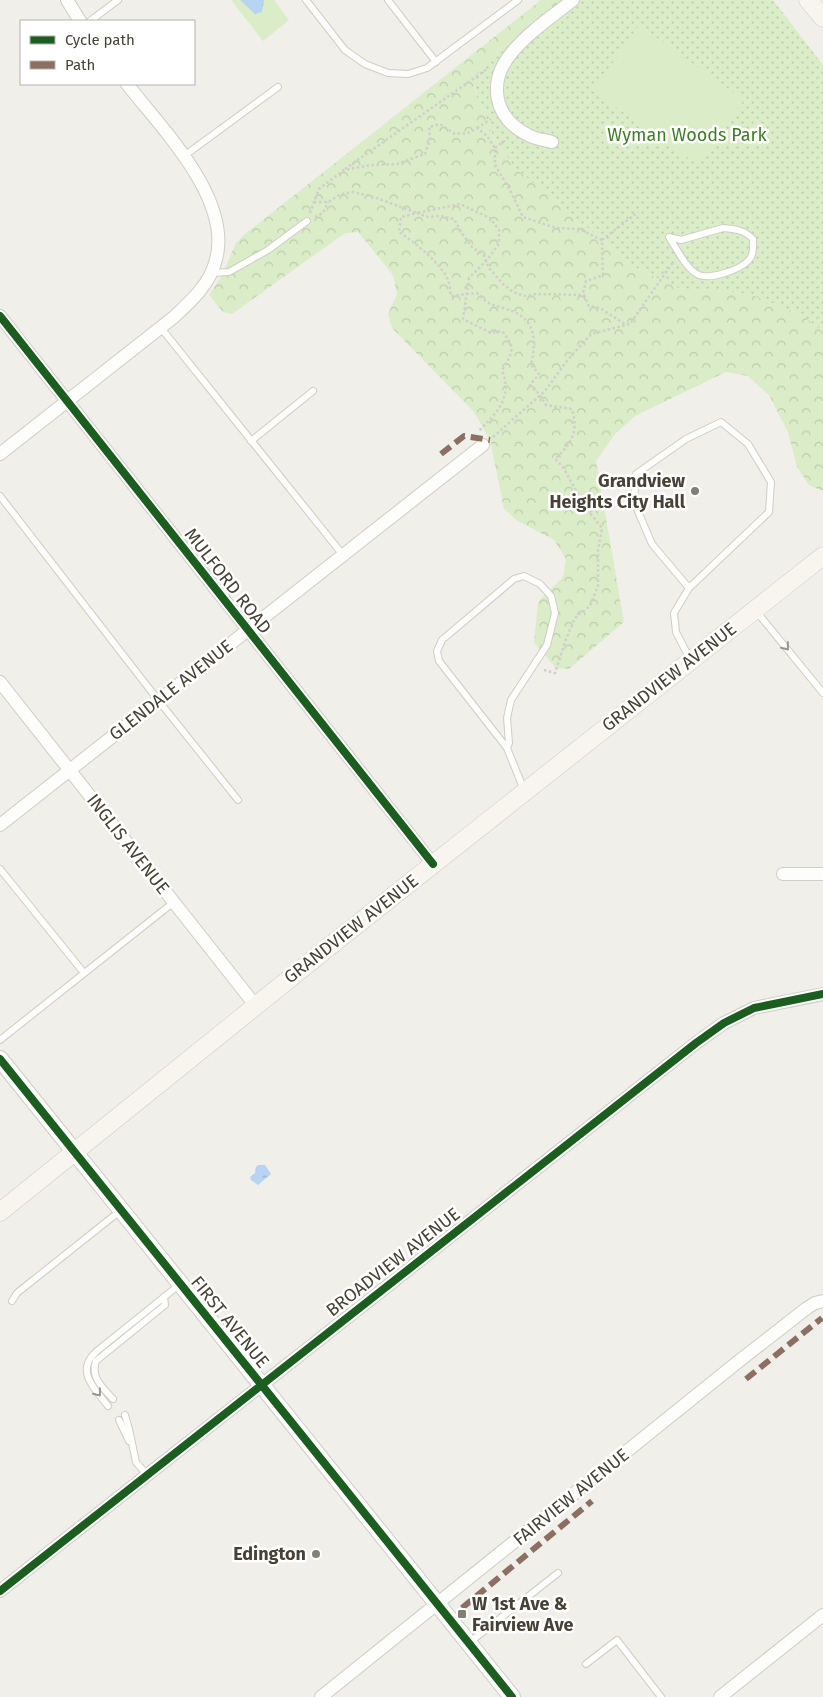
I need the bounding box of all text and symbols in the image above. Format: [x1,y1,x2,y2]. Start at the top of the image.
legend [20,20,195,85]
text: Cycle path [65,31,135,49]
text: Path [65,56,95,74]
park label: Wyman Woods Park [607,124,767,146]
place label: Grandview Heights City Hall [550,470,686,513]
marker: Grandview Heights City Hall [689,485,701,497]
street label: MULFORD ROAD [180,524,276,638]
street label: GRANDVIEW AVENUE [597,618,741,736]
street label: GLENDALE AVENUE [105,635,237,745]
one-way arrow [780,642,789,651]
street label: INGLIS AVENUE [82,789,174,899]
street label: GRANDVIEW AVENUE [279,870,423,988]
street label: BROADVIEW AVENUE [322,1203,464,1321]
street label: FIRST AVENUE [186,1272,274,1372]
one-way arrow [93,1387,101,1396]
street label: FAIRVIEW AVENUE [509,1444,633,1550]
place label: Edington [233,1543,306,1565]
marker: Edington [310,1548,322,1560]
place label: W 1st Ave & Fairview Ave [472,1593,574,1636]
marker: W 1st Ave & Fairview Ave [456,1608,468,1620]

